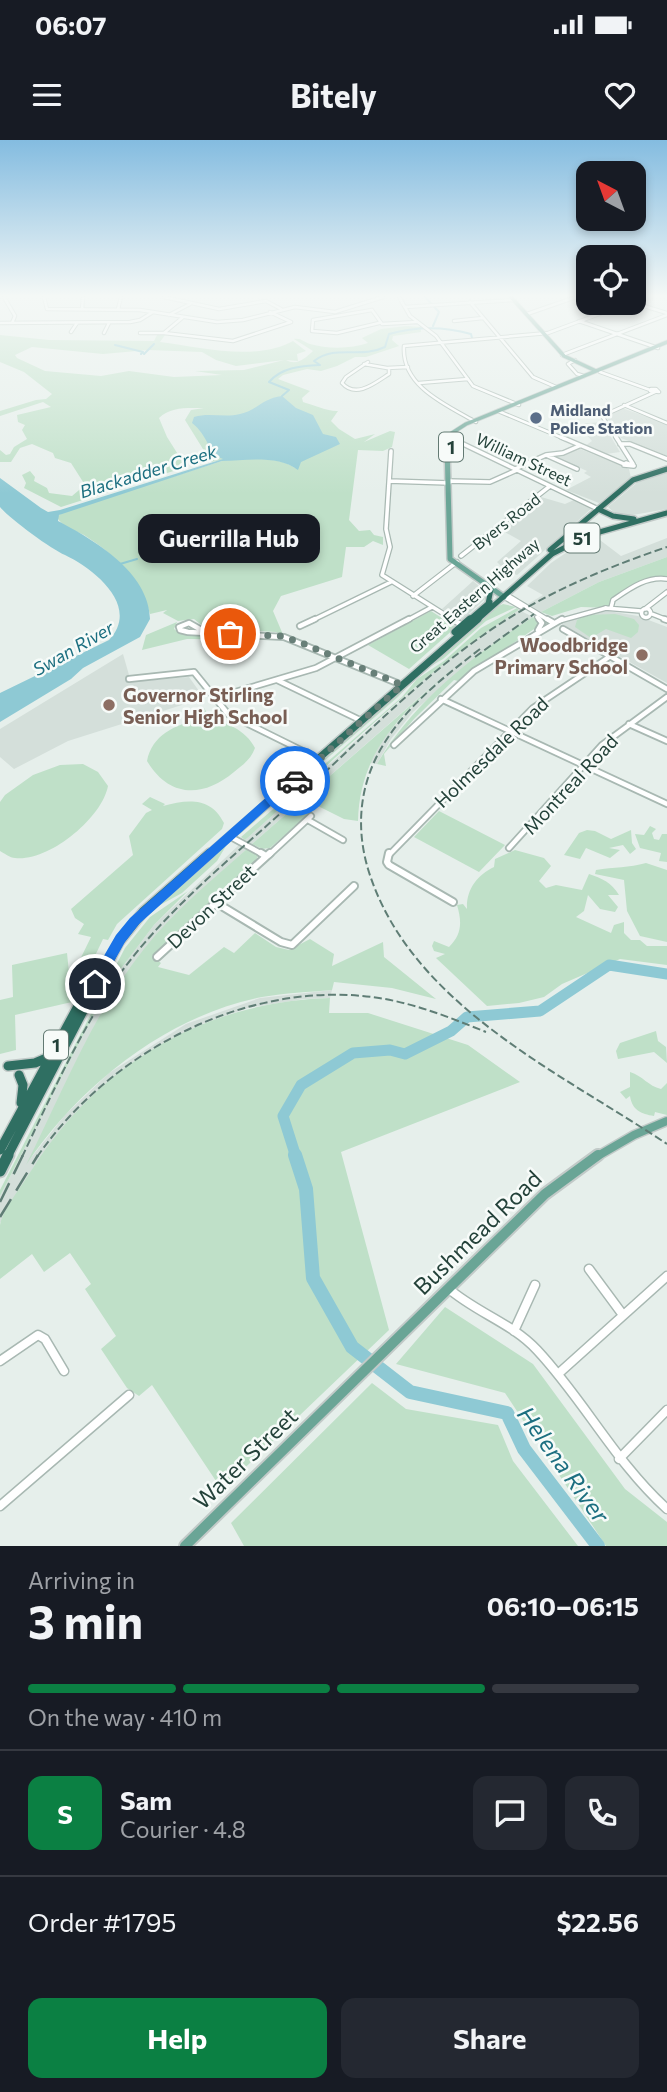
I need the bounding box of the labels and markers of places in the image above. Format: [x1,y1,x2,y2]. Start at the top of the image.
place label: Midland Police Station [550,400,652,437]
marker: Midland Police Station [528,410,544,426]
callout: Guerrilla Hub [139,515,321,564]
pin [200,604,260,664]
place label: Woodbridge Primary School [495,633,628,678]
marker: Woodbridge Primary School [634,647,650,663]
place label: Governor Stirling Senior High School [123,683,288,728]
marker: Governor Stirling Senior High School [101,697,117,713]
pin [65,954,125,1014]

